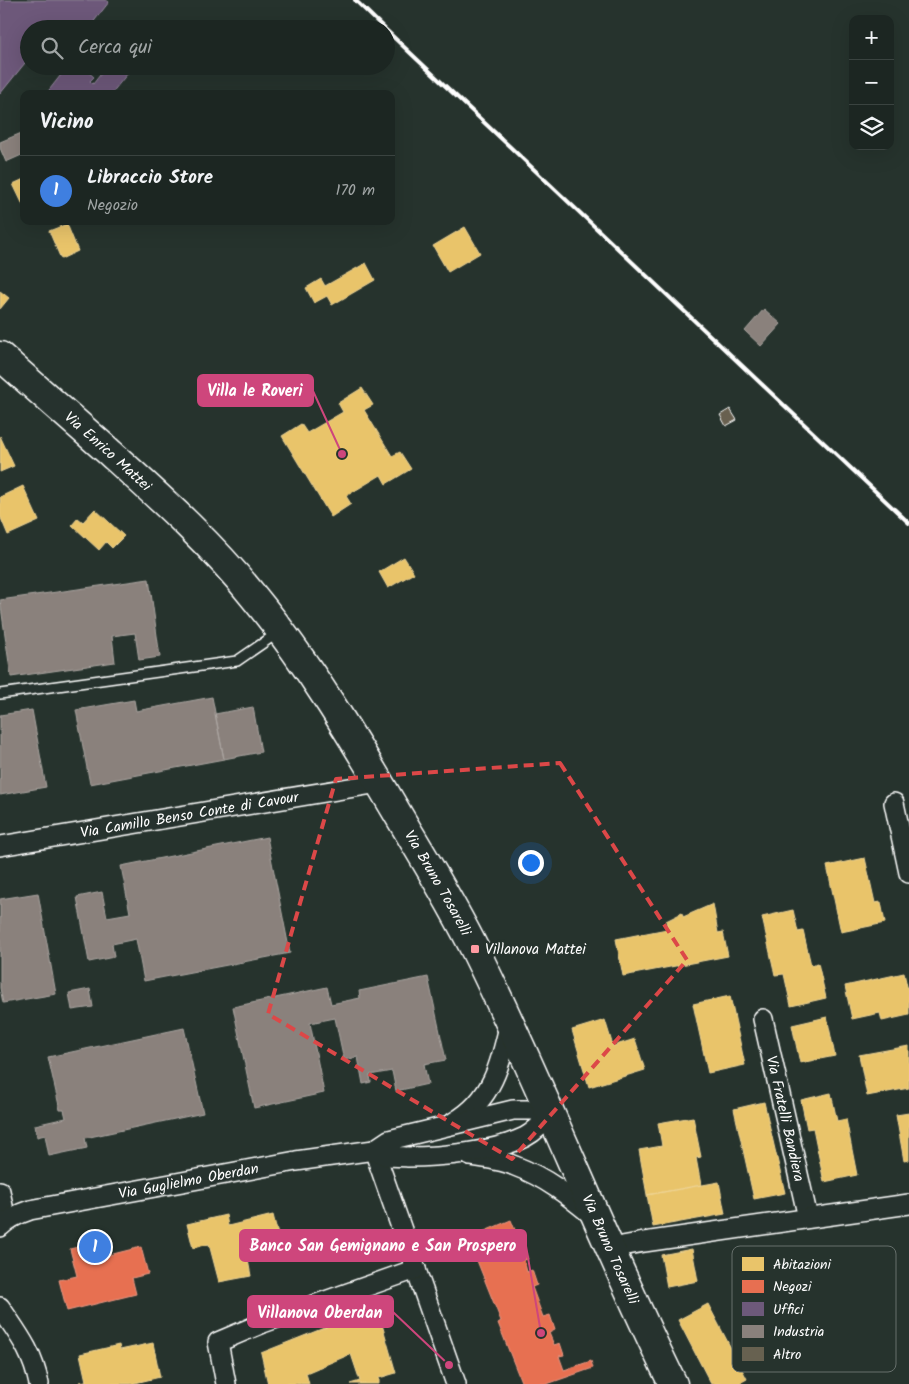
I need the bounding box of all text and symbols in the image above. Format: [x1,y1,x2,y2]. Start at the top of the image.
map controls [849,15,894,150]
button: + [849,15,894,60]
search box [20,20,395,75]
text: Cerca qui [78,33,152,63]
icon: search [38,34,66,62]
button: − [849,60,894,105]
button: layers [849,105,894,150]
text: Vicino [40,106,94,139]
text: Libraccio Store [87,163,213,193]
text: 1 [54,178,58,203]
text: 170 m [335,178,375,203]
text: Negozio [87,193,138,218]
callout: Villa le Roveri [198,375,313,406]
text: Villa le Roveri [207,379,303,404]
street label: Via Enrico Mattei [58,406,157,499]
street label: Via Camillo Benso Conte di Cavour [79,785,301,845]
street label: Via Bruno Tosarelli [397,826,478,942]
your location [518,850,544,876]
place label: Villanova Mattei [485,938,587,962]
marker: Villanova Mattei [469,943,481,955]
street label: Via Fratelli Bandiera [759,1053,810,1184]
street label: Via Guglielmo Oberdan [117,1157,261,1206]
street label: Via Bruno Tosarelli [575,1191,645,1310]
pin: 1 [79,1228,111,1266]
callout: Banco San Gemignano e San Prospero [240,1230,526,1261]
text: Banco San Gemignano e San Prospero [250,1234,516,1259]
legend [732,1246,896,1372]
text: Abitazioni [773,1254,831,1276]
text: Negozi [773,1276,812,1298]
callout: Villanova Oberdan [248,1296,393,1327]
text: Uffici [773,1299,804,1321]
text: Villanova Oberdan [258,1301,383,1326]
text: Industria [773,1321,824,1343]
text: Altro [773,1344,801,1366]

